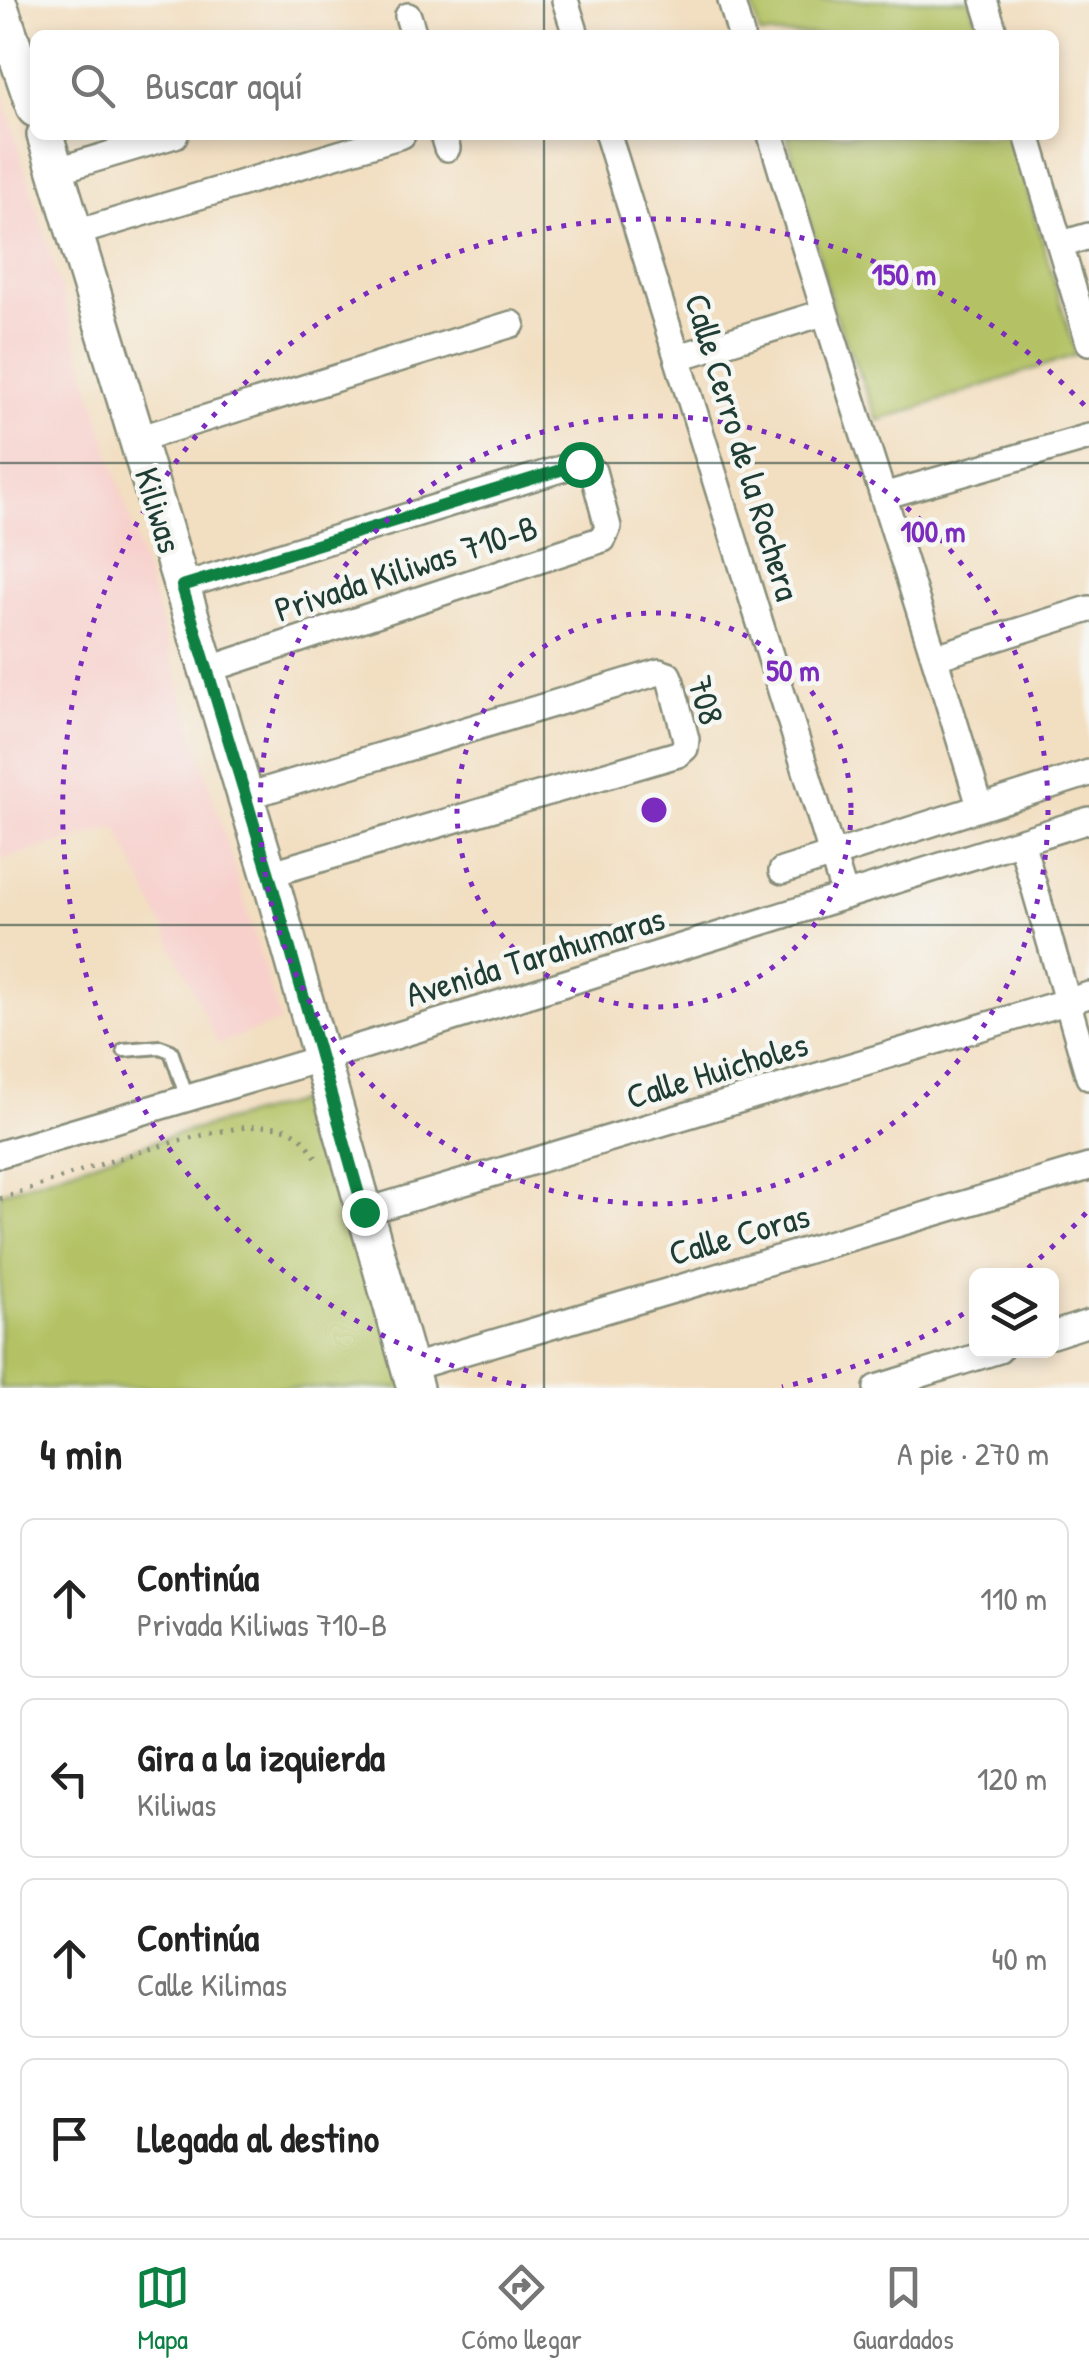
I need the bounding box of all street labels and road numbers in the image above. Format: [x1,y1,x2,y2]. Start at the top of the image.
street label: Calle Cerro de la Rochera [674,288,812,606]
street label: Kiliwas [124,462,194,558]
street label: Privada Kiliwas 710-B [269,503,543,633]
street label: 708 [676,670,736,730]
street label: Avenida Tarahumaras [400,894,670,1018]
street label: Calle Huicholes [621,1020,813,1120]
street label: Calle Coras [663,1192,815,1276]

